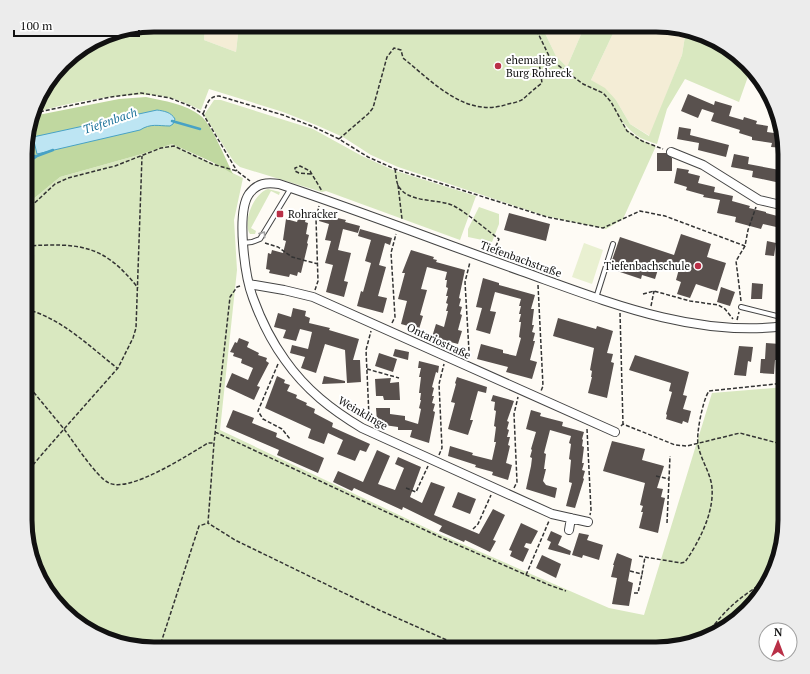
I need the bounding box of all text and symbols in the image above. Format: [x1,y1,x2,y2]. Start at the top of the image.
scale bar [14,12,139,38]
text: 100 m [20,18,53,33]
place label: ehemalige Burg Rohreck [506,53,572,80]
marker: ehemalige Burg Rohreck [493,61,503,71]
water label: Tiefenbach [81,104,139,137]
place label: Rohracker [288,207,338,221]
marker: Rohracker [275,209,285,219]
one-way arrow [258,232,265,239]
street label: Tiefenbachstraße [478,238,564,280]
place label: Tiefenbachschule [604,259,690,273]
marker: Tiefenbachschule [693,261,703,271]
street label: Ontariostraße [405,320,474,362]
street label: Weinklinge [336,393,391,433]
north arrow [758,622,798,662]
text: N [774,625,783,639]

